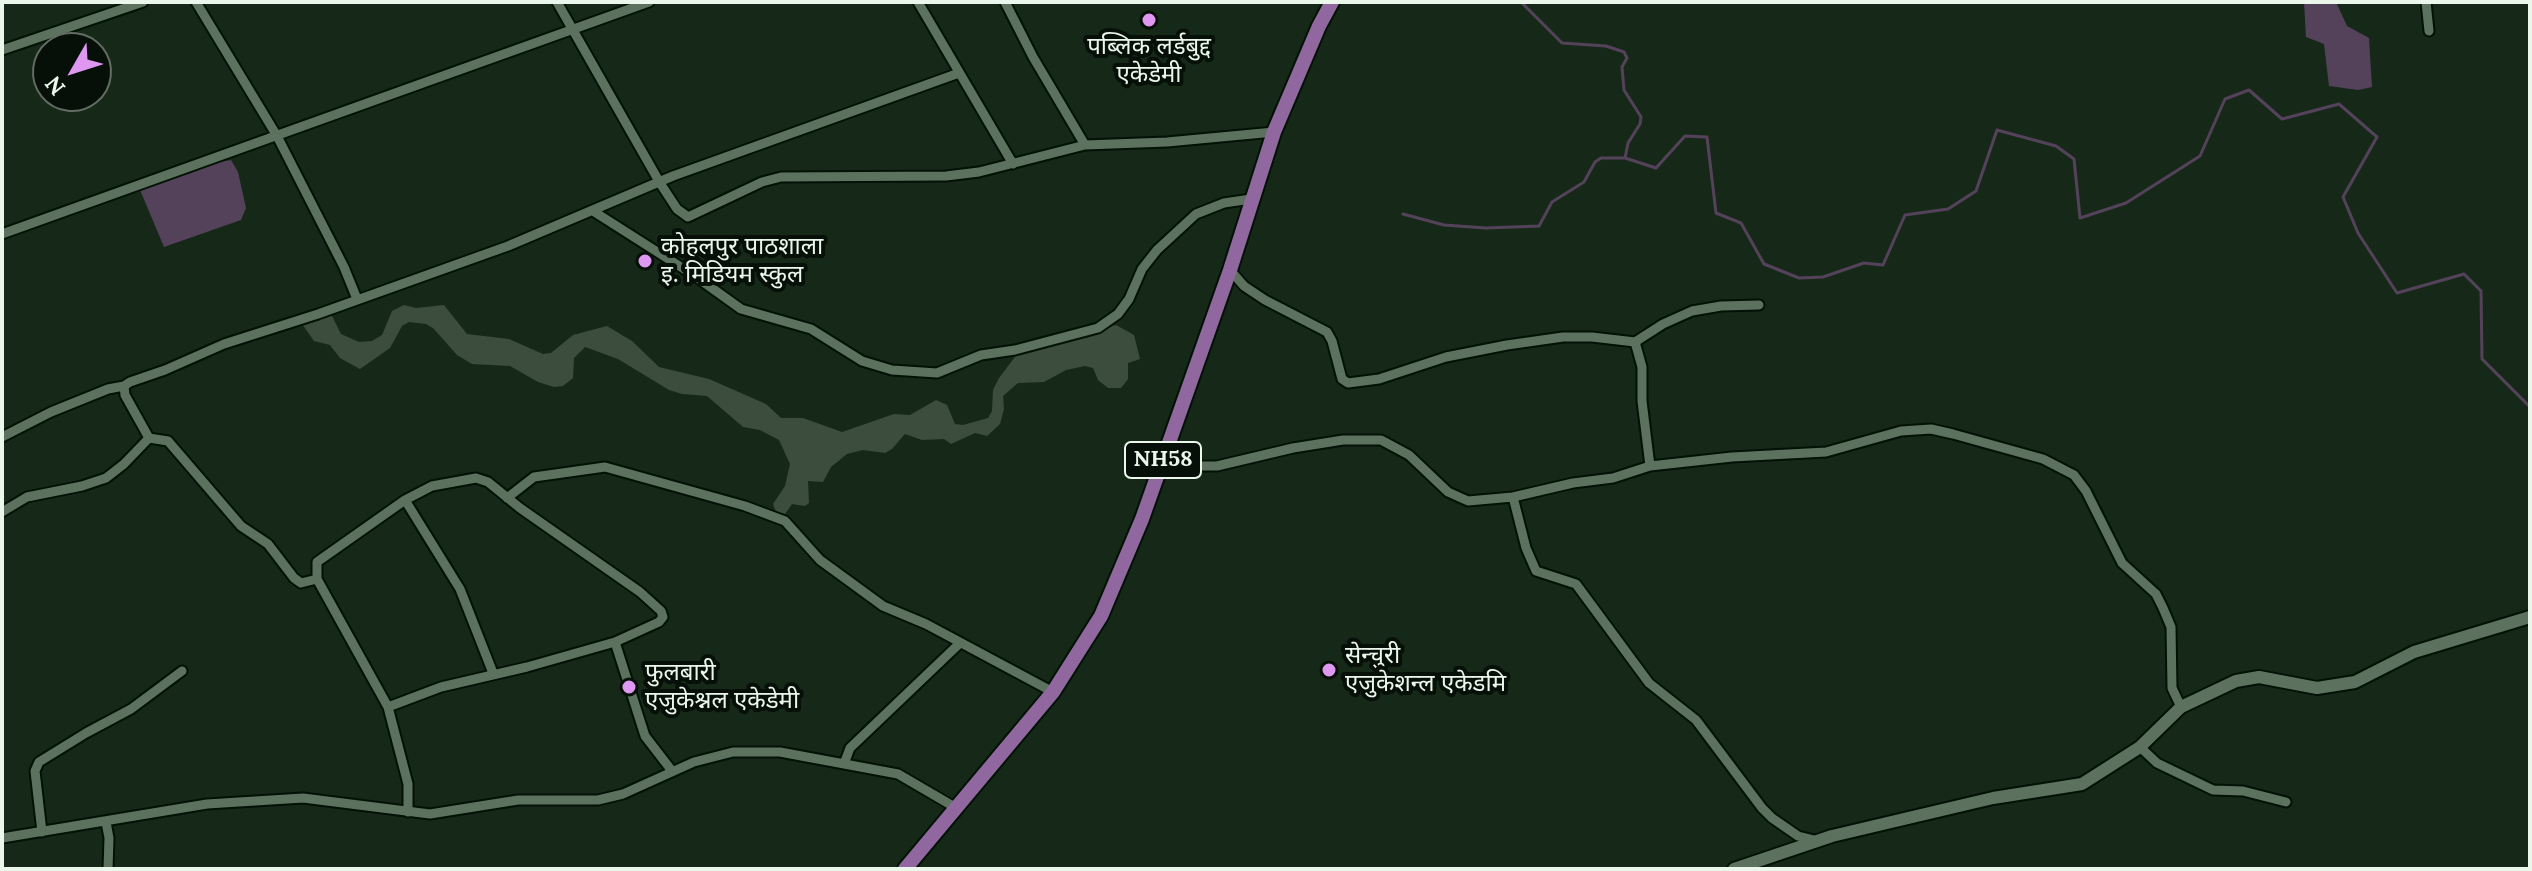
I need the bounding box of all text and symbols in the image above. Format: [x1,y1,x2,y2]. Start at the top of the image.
marker: पब्लिक लर्डबुद्द एकेडेमी [1140,11,1158,29]
north arrow [32,32,112,112]
place label: पब्लिक लर्डबुद्द एकेडेमी [1087,33,1211,89]
text: N [39,70,71,101]
place label: कोहलपुर पाठशाला इ. मिडियम स्कुल [661,233,823,289]
marker: कोहलपुर पाठशाला इ. मिडियम स्कुल [636,252,654,270]
road number: NH58 [1125,442,1201,478]
place label: सेन्चुरी एजुकेशन्ल एकेडमि [1345,642,1506,698]
place label: फुलबारी एजुकेश्नल एकेडेमी [645,659,799,715]
marker: सेन्चुरी एजुकेशन्ल एकेडमि [1320,661,1338,679]
marker: फुलबारी एजुकेश्नल एकेडेमी [620,678,638,696]

